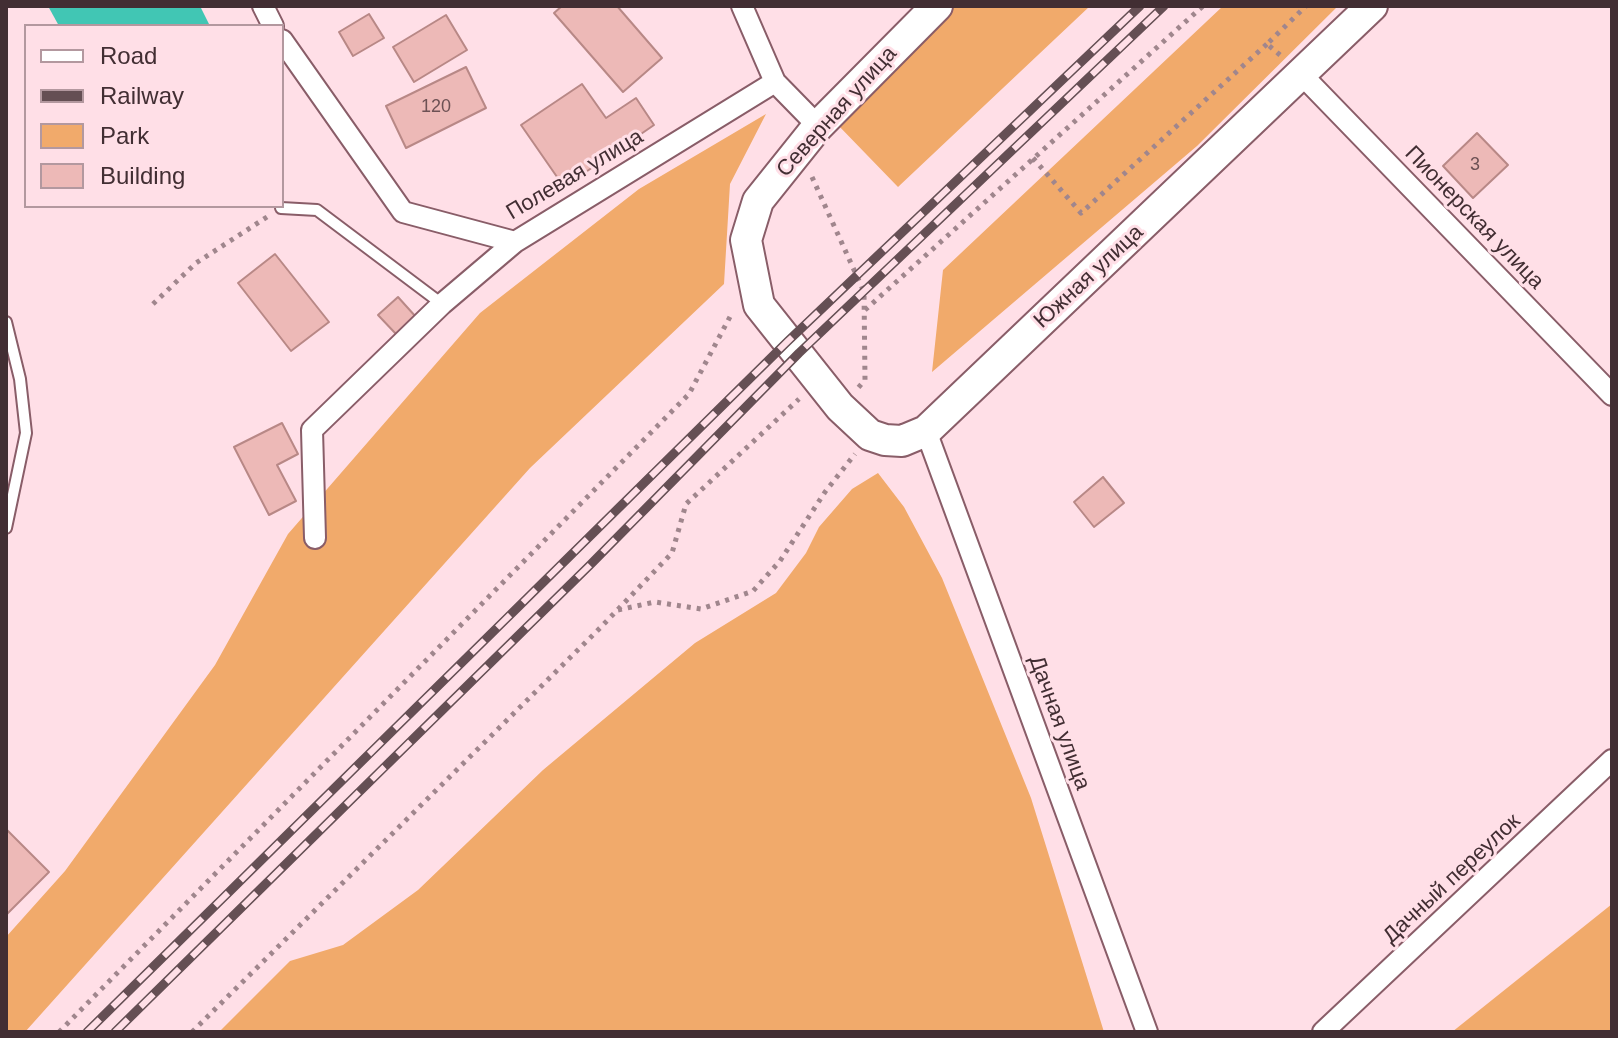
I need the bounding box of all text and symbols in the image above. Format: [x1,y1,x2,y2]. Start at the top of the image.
legend [24,24,284,208]
street label: Северная улица [771,41,903,183]
text: Road [100,42,157,69]
text: Railway [100,82,184,109]
house number: 120 [421,96,451,118]
text: Park [100,122,149,149]
street label: Полевая улица [502,124,648,226]
street label: Пионерская улица [1399,141,1549,295]
house number: 3 [1470,154,1480,176]
text: Building [100,162,185,189]
street label: Южная улица [1029,220,1149,334]
street label: Дачная улица [1022,652,1096,794]
street label: Дачный переулок [1378,809,1526,949]

